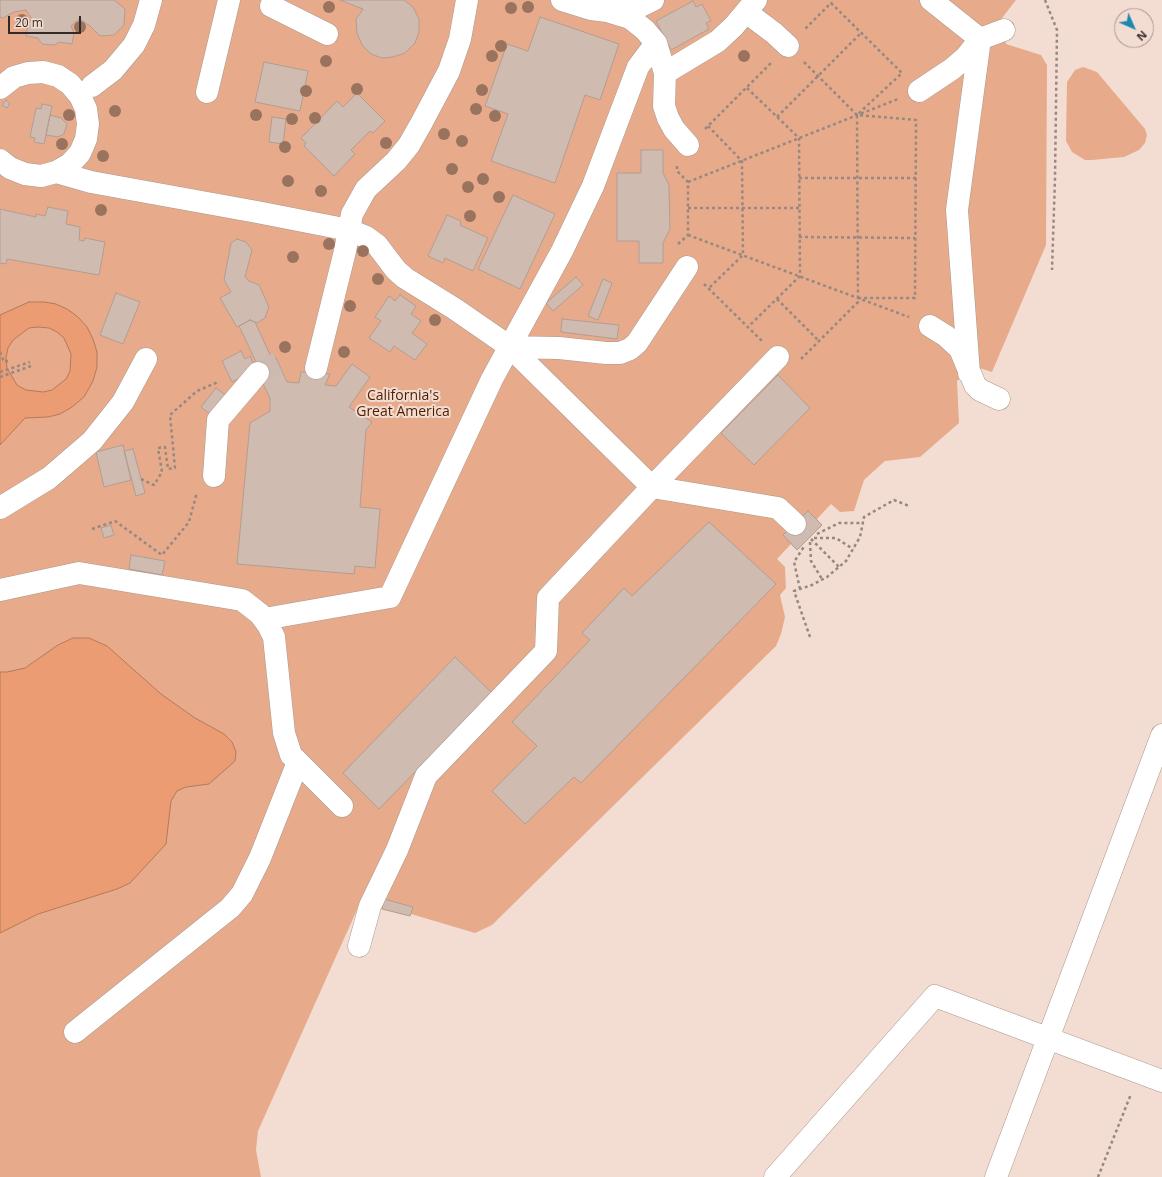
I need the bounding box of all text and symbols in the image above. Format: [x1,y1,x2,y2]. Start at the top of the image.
scale bar [10,8,83,34]
north arrow [1114,8,1154,48]
text: 20 m [15,14,43,31]
text: N [1134,28,1151,45]
park label: California's Great America [356,388,450,420]

